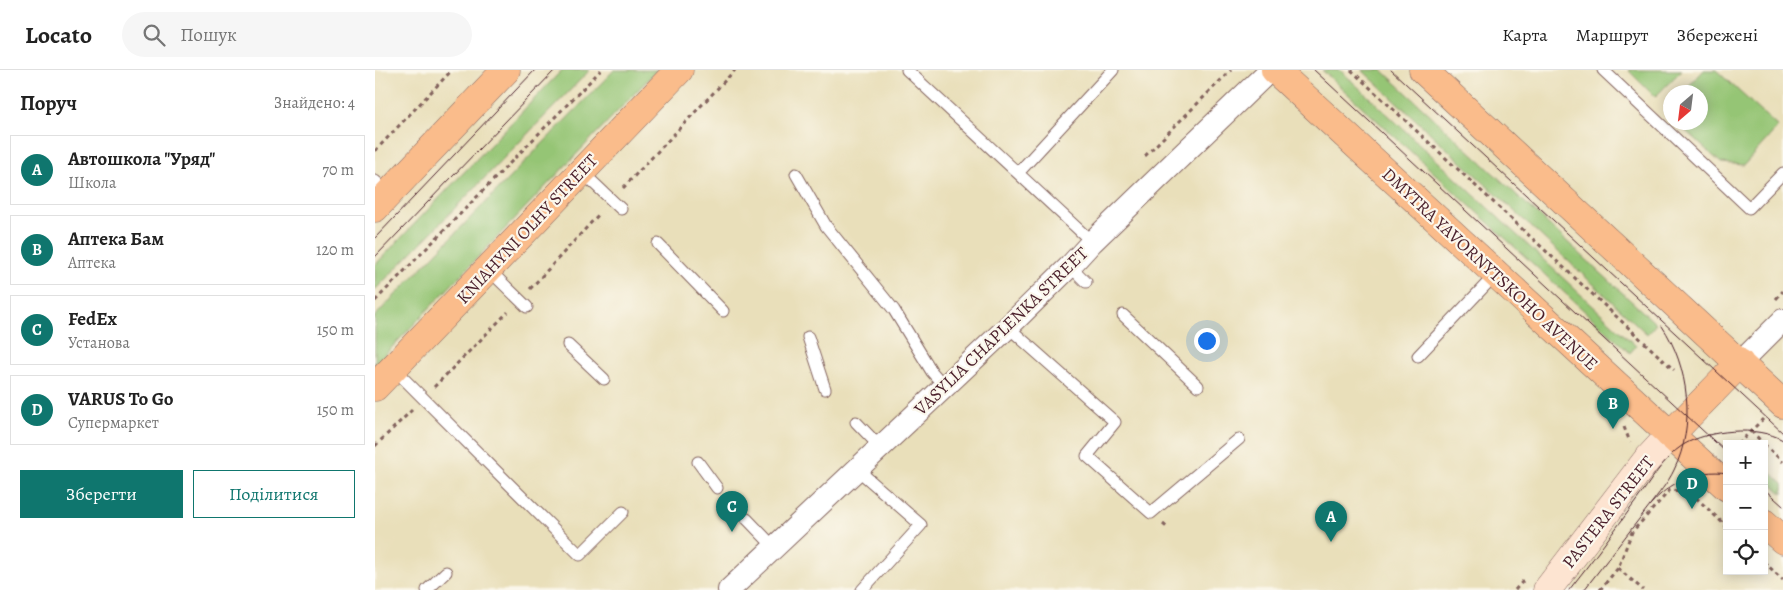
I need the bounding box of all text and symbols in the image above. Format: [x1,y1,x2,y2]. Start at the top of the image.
search box [122,12,472,57]
text: Locato [25,19,92,51]
icon: search [140,21,168,49]
text: Пошук [180,22,237,48]
text: Карта [1502,23,1548,47]
text: Маршрут [1576,23,1649,47]
text: Збережені [1677,23,1758,47]
north arrow [1663,85,1708,130]
text: Поруч [20,89,77,117]
text: Знайдено: 4 [274,92,355,114]
text: Автошкола "Уряд" [68,146,215,172]
street label: KNIAHYNI OLHY STREET [451,149,603,309]
text: A [32,159,42,181]
text: 70 m [322,159,354,181]
street label: DMYTRA YAVORNYTSKOHO AVENUE [1377,162,1603,376]
text: Школа [68,172,116,194]
text: Аптека Бам [68,226,164,252]
text: B [32,239,42,261]
text: 120 m [316,239,354,261]
street label: VASYLIA CHAPLENKA STREET [908,241,1093,421]
text: Аптека [68,252,116,274]
text: FedEx [68,306,117,332]
text: C [32,319,42,341]
text: 150 m [317,319,354,341]
your location [1194,328,1220,354]
text: Установа [68,332,130,354]
text: VARUS To Go [68,386,174,412]
pin: B [1597,388,1629,429]
text: D [31,399,43,421]
text: 150 m [317,399,354,421]
text: Супермаркет [68,412,159,434]
map controls [1723,440,1768,575]
button: + [1723,440,1768,485]
street label: PASTERA STREET [1557,451,1660,573]
pin: D [1676,468,1708,509]
button: Зберегти [20,470,183,518]
button: Поділитися [193,470,355,518]
button: − [1723,485,1768,530]
pin: C [716,491,748,532]
pin: A [1315,501,1347,542]
button: locate [1723,530,1768,575]

